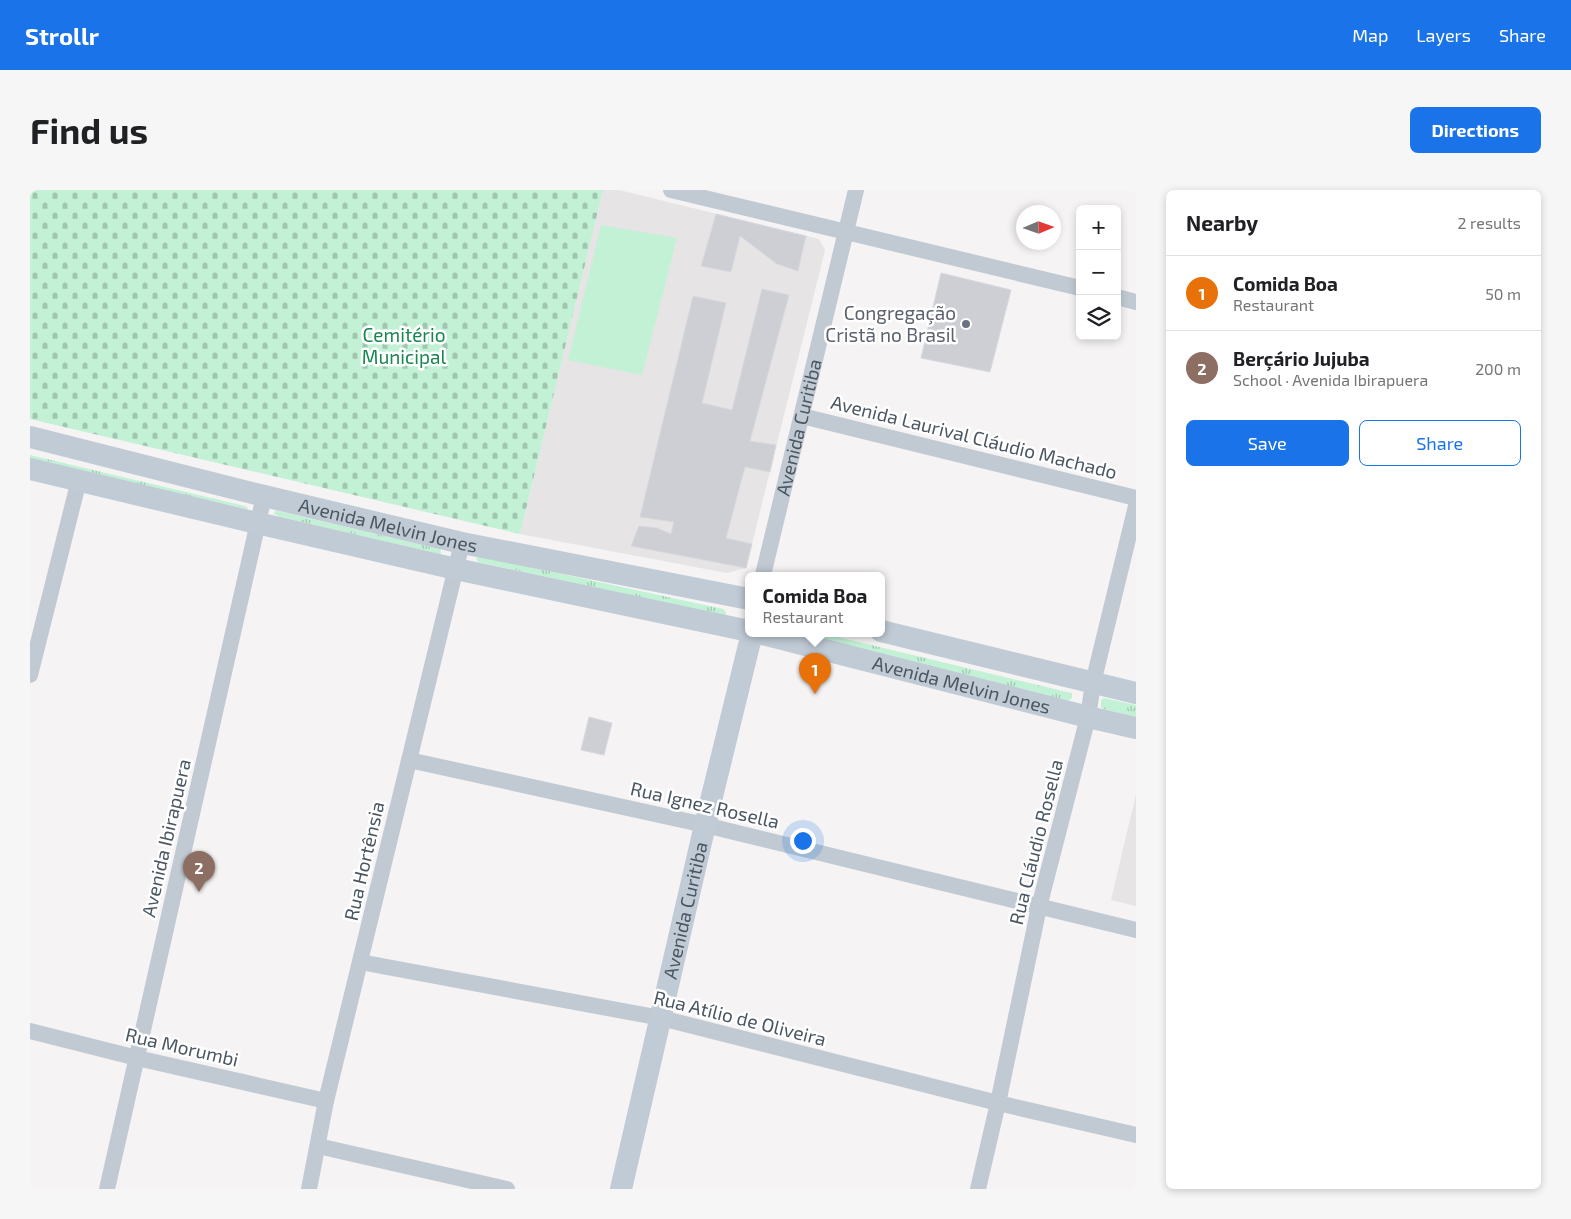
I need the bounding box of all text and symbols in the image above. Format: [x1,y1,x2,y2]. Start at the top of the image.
text: Strollr [25,21,99,50]
text: Map [1352,24,1388,46]
text: Layers [1416,24,1471,46]
text: Share [1499,24,1546,46]
button: Directions [1410,107,1541,153]
text: Find us [30,109,148,151]
north arrow [1016,205,1061,250]
map controls [1076,205,1121,340]
button: + [1076,205,1121,250]
text: Nearby [1186,210,1258,235]
text: 2 results [1458,213,1521,232]
button: − [1076,250,1121,295]
text: Comida Boa [1233,272,1338,295]
text: 1 [1199,284,1205,303]
text: 50 m [1485,284,1521,303]
button: layers [1076,295,1121,340]
text: Restaurant [1233,295,1314,314]
place label: Congregação Cristã no Brasil [825,301,956,346]
marker: Congregação Cristã no Brasil [960,318,972,330]
park label: Cemitério Municipal [362,323,447,368]
text: Berçário Jujuba [1233,347,1370,370]
street label: Avenida Curitiba [771,356,826,498]
text: 2 [1197,359,1207,378]
text: 200 m [1475,359,1521,378]
text: School · Avenida Ibirapuera [1233,370,1428,389]
street label: Avenida Laurival Cláudio Machado [829,390,1120,483]
button: Save [1186,420,1349,466]
button: Share [1359,420,1521,466]
street label: Avenida Melvin Jones [297,493,480,557]
popup [745,572,885,637]
text: Comida Boa [763,584,867,607]
text: Restaurant [763,607,844,626]
street label: Avenida Melvin Jones [870,651,1053,718]
pin: 1 [799,653,831,694]
street label: Avenida Ibirapuera [136,757,195,919]
street label: Rua Cláudio Rosella [1004,757,1067,927]
street label: Rua Ignez Rosella [628,776,782,833]
street label: Rua Hortênsia [339,799,388,923]
your location [790,828,816,854]
street label: Avenida Curitiba [658,839,712,981]
pin: 2 [183,851,215,892]
street label: Rua Atílio de Oliveira [651,985,829,1050]
street label: Rua Morumbi [123,1022,241,1071]

